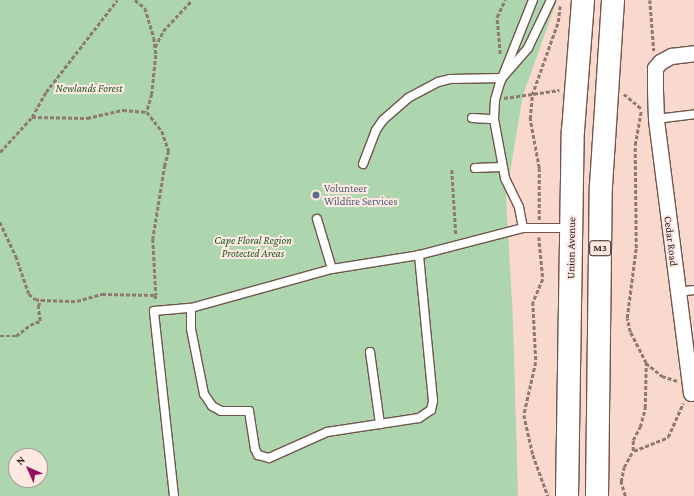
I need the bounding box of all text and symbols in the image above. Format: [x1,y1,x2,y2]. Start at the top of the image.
park label: Newlands Forest [56,81,122,95]
place label: Volunteer Wildfire Services [324,182,397,208]
marker: Volunteer Wildfire Services [311,190,321,200]
street label: Cedar Road [661,215,681,267]
street label: Union Avenue [564,217,578,279]
park label: Cape Floral Region Protected Areas [214,234,292,260]
road number: M3 [589,240,611,256]
north arrow [8,448,48,488]
text: N [13,453,27,467]

